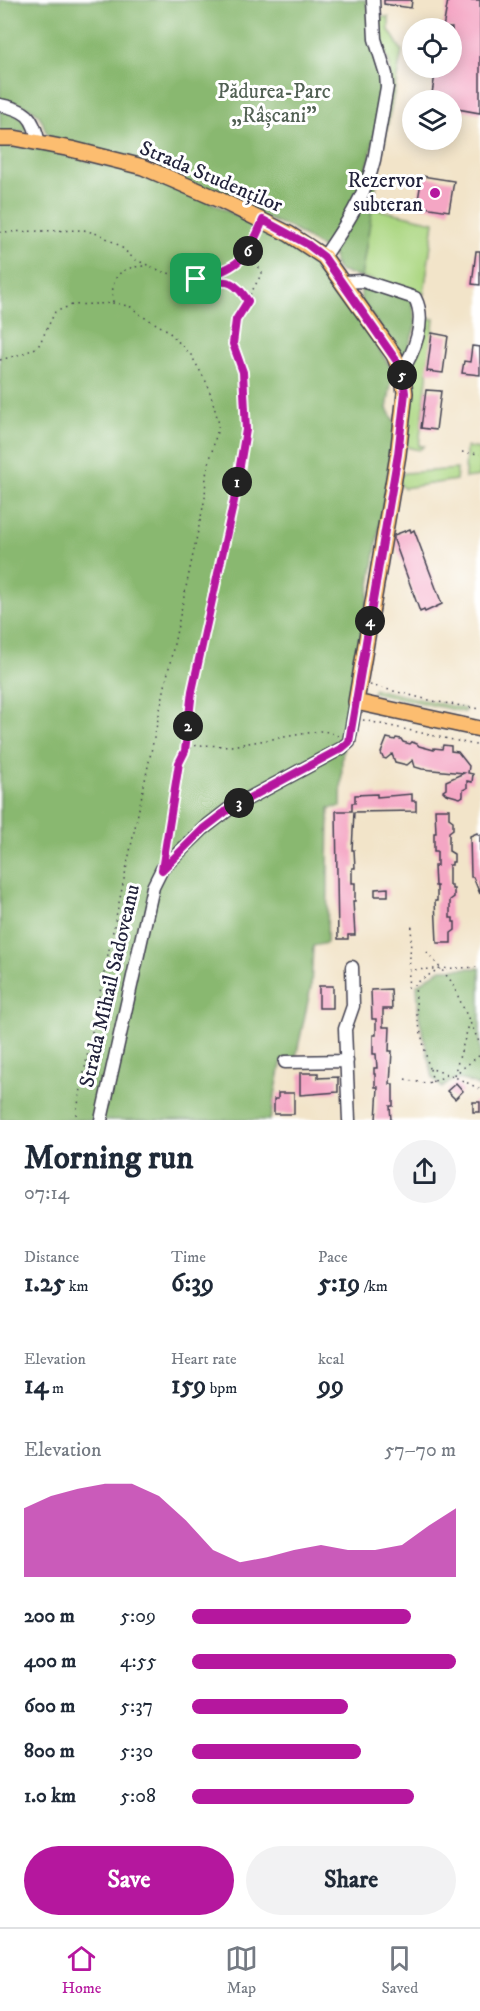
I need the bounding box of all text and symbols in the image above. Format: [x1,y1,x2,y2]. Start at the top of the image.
map controls [402,18,462,150]
button: locate [402,18,462,78]
park label: Pădurea-Parc „Râșcani” [217,79,331,129]
button: layers [402,90,462,150]
street label: Strada Studenților [136,135,287,219]
place label: Rezervor subteran [347,168,423,218]
marker: Rezervor subteran [428,186,442,200]
pin: 6 [233,236,263,266]
text: 6 [244,241,252,261]
pin [170,253,221,304]
icon: arrive [179,262,212,295]
pin: 5 [387,360,417,390]
text: 5 [398,365,406,385]
pin: 1 [222,467,252,497]
text: 1 [234,472,240,492]
pin: 4 [355,606,385,636]
text: 4 [365,611,375,631]
pin: 2 [173,711,203,741]
text: 2 [184,716,192,736]
pin: 3 [224,788,254,818]
text: 3 [236,793,242,813]
street label: Strada Mihail Sadoveanu [74,882,146,1090]
text: Morning run [24,1138,193,1179]
button: share [393,1140,456,1203]
text: 07:14 [24,1181,69,1206]
text: Distance [24,1247,79,1267]
text: Time [171,1247,206,1267]
text: Pace [318,1247,348,1267]
text: 1.25 [24,1267,65,1300]
text: 6:39 [171,1267,214,1300]
text: 5:19 [318,1267,360,1300]
text: km [65,1276,89,1296]
text: /km [360,1276,388,1296]
text: Elevation [24,1349,86,1369]
text: Heart rate [171,1349,237,1369]
text: kcal [318,1349,344,1369]
text: 14 [24,1369,49,1402]
text: 159 [171,1369,206,1402]
text: 99 [318,1369,344,1402]
text: m [49,1378,64,1398]
text: bpm [206,1378,237,1398]
text: Elevation [24,1438,101,1463]
text: 57–70 m [384,1438,456,1463]
text: 200 m [24,1604,75,1629]
text: 5:09 [120,1604,156,1629]
text: 400 m [24,1649,76,1674]
text: 4:55 [120,1649,157,1674]
text: 600 m [24,1694,75,1719]
text: 5:37 [120,1694,153,1719]
text: 800 m [24,1739,75,1764]
text: 5:30 [120,1739,153,1764]
text: 1.0 km [24,1784,76,1809]
text: 5:08 [120,1784,156,1809]
button: Save [24,1846,234,1915]
button: Share [246,1846,456,1915]
tab: Home [62,1942,101,1998]
tab: Map [225,1942,258,1998]
tab: Saved [381,1942,418,1998]

